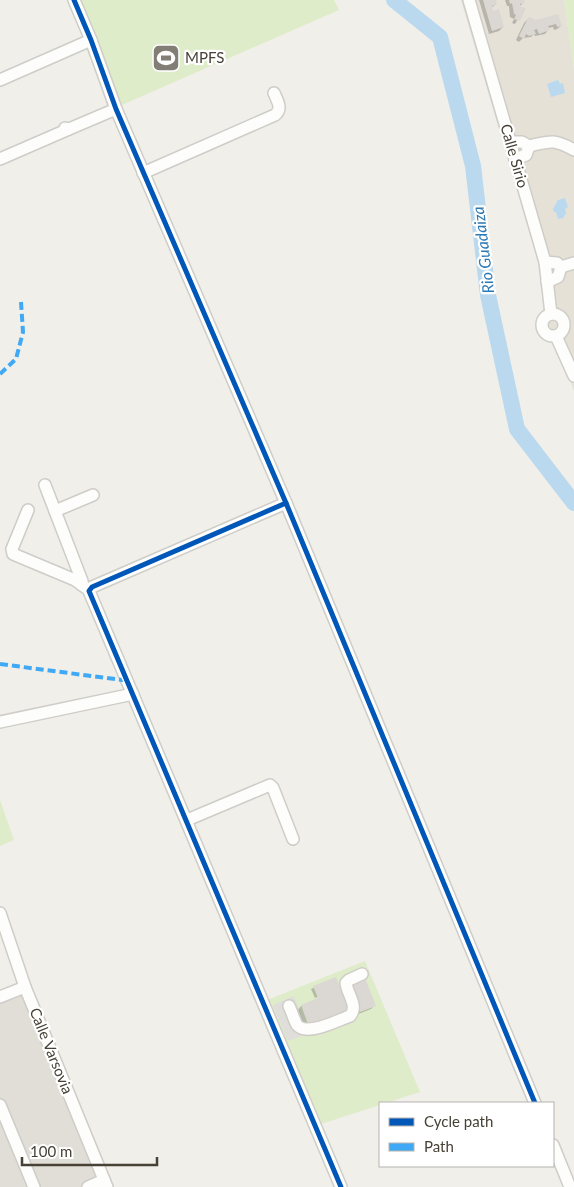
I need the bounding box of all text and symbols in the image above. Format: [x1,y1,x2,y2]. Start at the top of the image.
sports icon: MPFS [151,43,181,73]
place label: MPFS [185,48,224,66]
street label: Calle Sirio [497,122,533,190]
water label: Rio Guadaiza [468,206,497,295]
street label: Calle Varsovia [26,1005,77,1096]
legend [379,1102,554,1167]
text: Cycle path [424,1112,493,1130]
scale bar [22,1134,158,1166]
text: Path [424,1137,454,1155]
text: 100 m [30,1142,72,1160]

